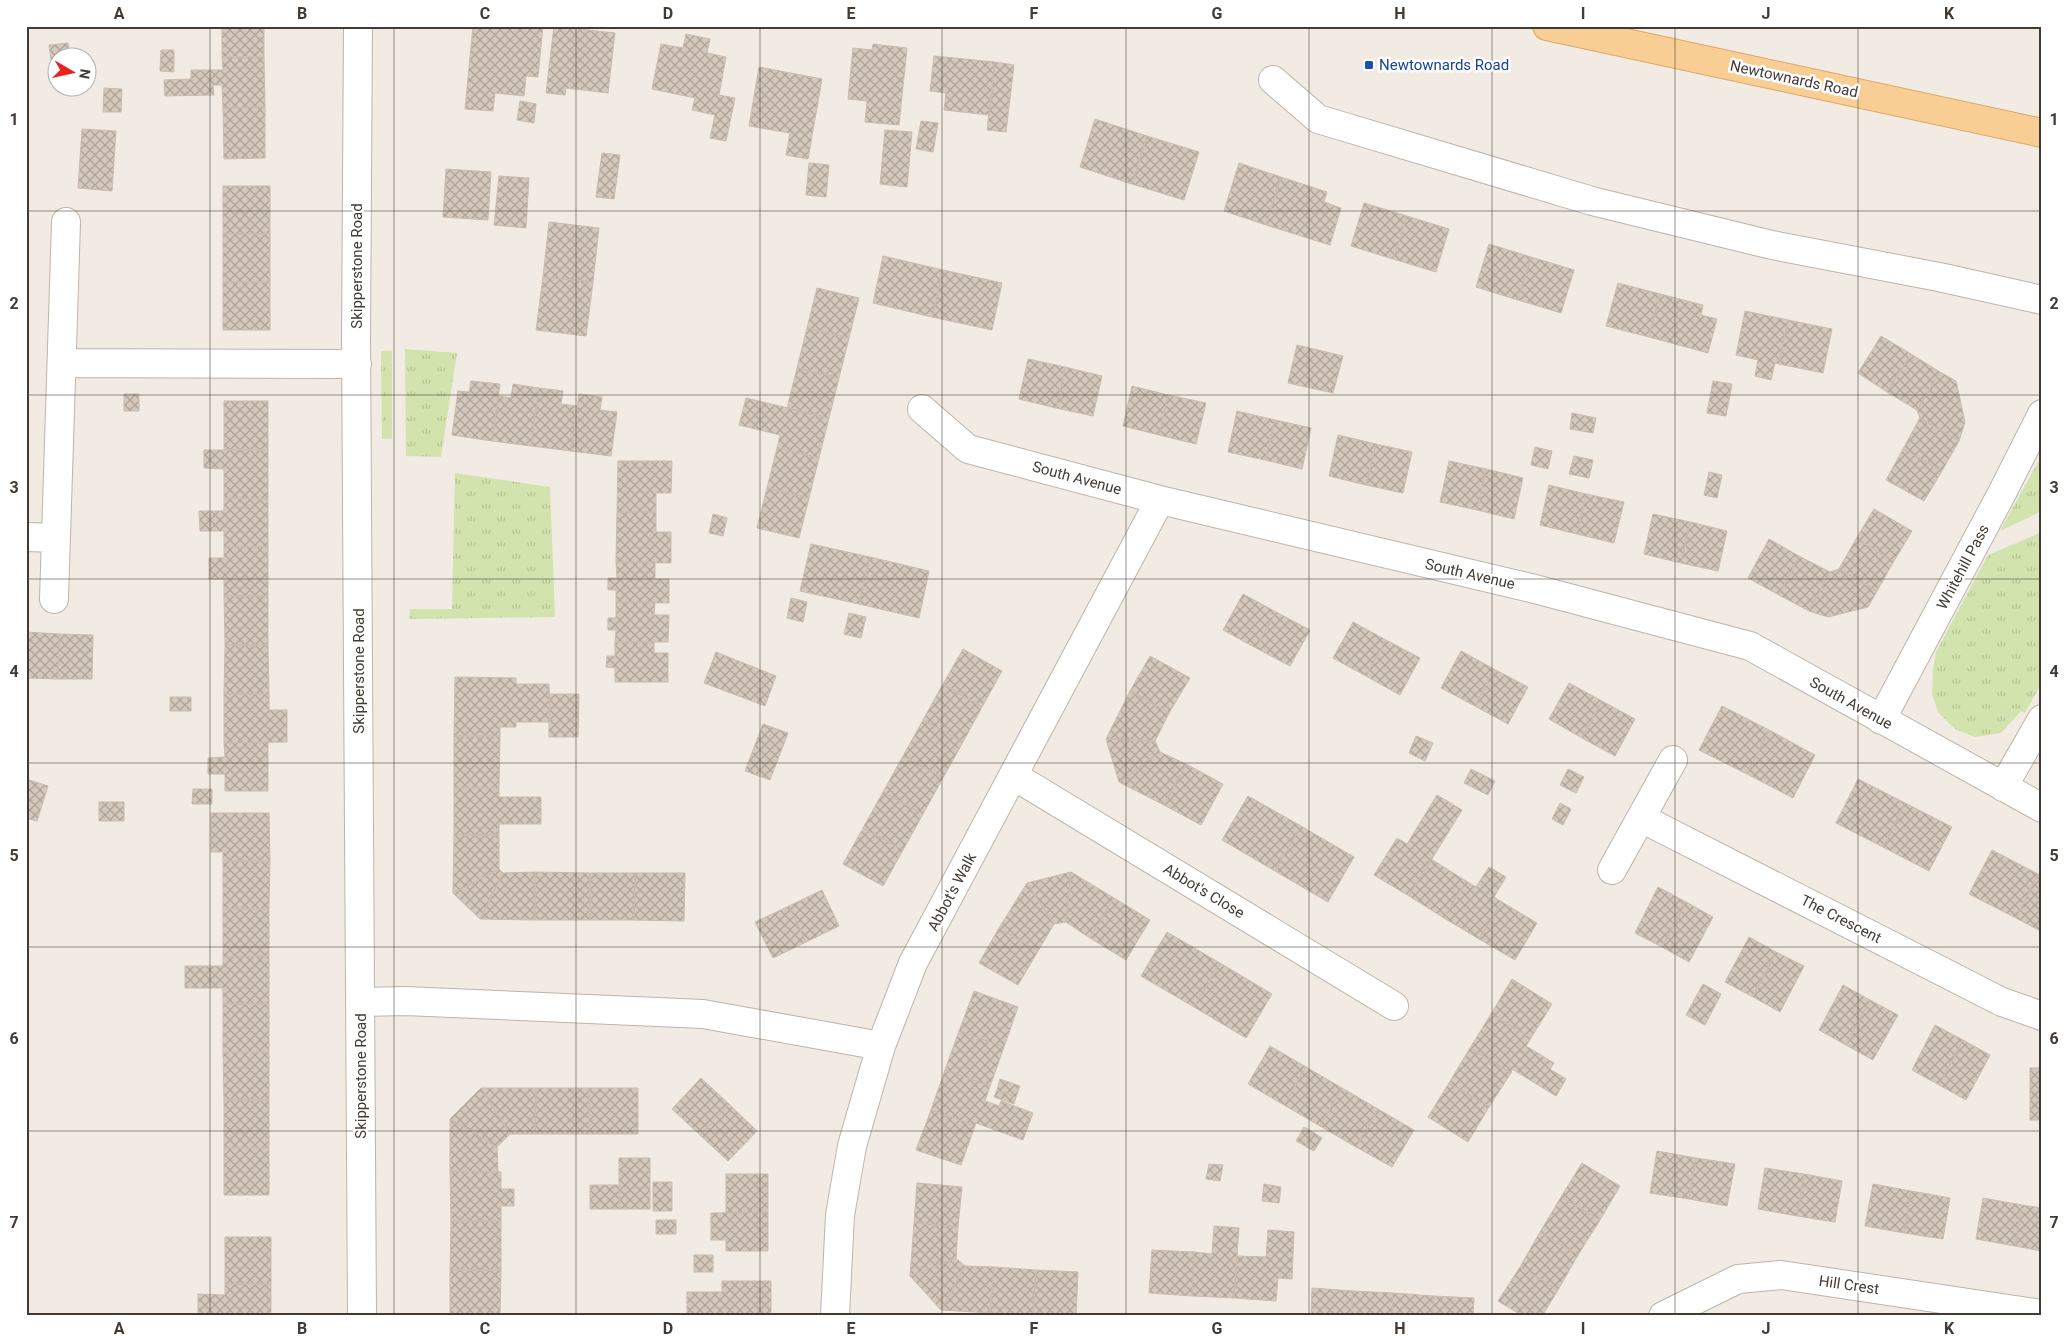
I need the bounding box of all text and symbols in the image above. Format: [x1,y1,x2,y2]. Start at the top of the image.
text: A [114,4,125,23]
text: B [297,4,307,23]
text: C [480,4,490,23]
text: D [663,4,673,23]
text: E [847,4,856,23]
text: F [1030,4,1039,23]
text: G [1212,4,1223,23]
text: H [1394,4,1406,23]
text: I [1581,4,1585,23]
text: J [1762,4,1770,23]
text: K [1944,4,1955,23]
north arrow [48,48,98,98]
place label: Newtownards Road [1379,56,1509,74]
street label: Newtownards Road [1728,57,1860,101]
marker: Newtownards Road [1363,59,1375,71]
text: N [76,68,94,80]
text: 1 [9,110,19,129]
text: 1 [2049,110,2059,129]
street label: Skipperstone Road [348,203,366,329]
text: 2 [9,294,19,313]
text: 2 [2049,294,2059,313]
street label: South Avenue [1030,457,1124,499]
text: 3 [9,478,19,497]
text: 3 [2049,478,2059,497]
street label: Whitehill Pass [1933,521,1993,613]
street label: South Avenue [1423,555,1517,593]
street label: Skipperstone Road [350,608,368,734]
text: 4 [9,662,19,681]
text: 4 [2049,662,2059,681]
street label: South Avenue [1807,673,1895,733]
text: 5 [9,846,19,865]
text: 5 [2049,846,2059,865]
street label: Abbot's Walk [924,849,980,934]
street label: Abbot's Close [1160,860,1248,922]
street label: The Crescent [1798,891,1884,947]
street label: Skipperstone Road [352,1013,370,1139]
text: 6 [9,1029,19,1048]
text: 6 [2049,1029,2059,1048]
text: 7 [9,1213,19,1232]
text: 7 [2049,1213,2059,1232]
street label: Hill Crest [1818,1272,1880,1298]
text: A [114,1319,125,1338]
text: B [297,1319,307,1338]
text: C [480,1319,490,1338]
text: D [663,1319,673,1338]
text: E [847,1319,856,1338]
text: F [1030,1319,1039,1338]
text: G [1212,1319,1223,1338]
text: H [1394,1319,1406,1338]
text: I [1581,1319,1585,1338]
text: J [1762,1319,1770,1338]
text: K [1944,1319,1955,1338]

